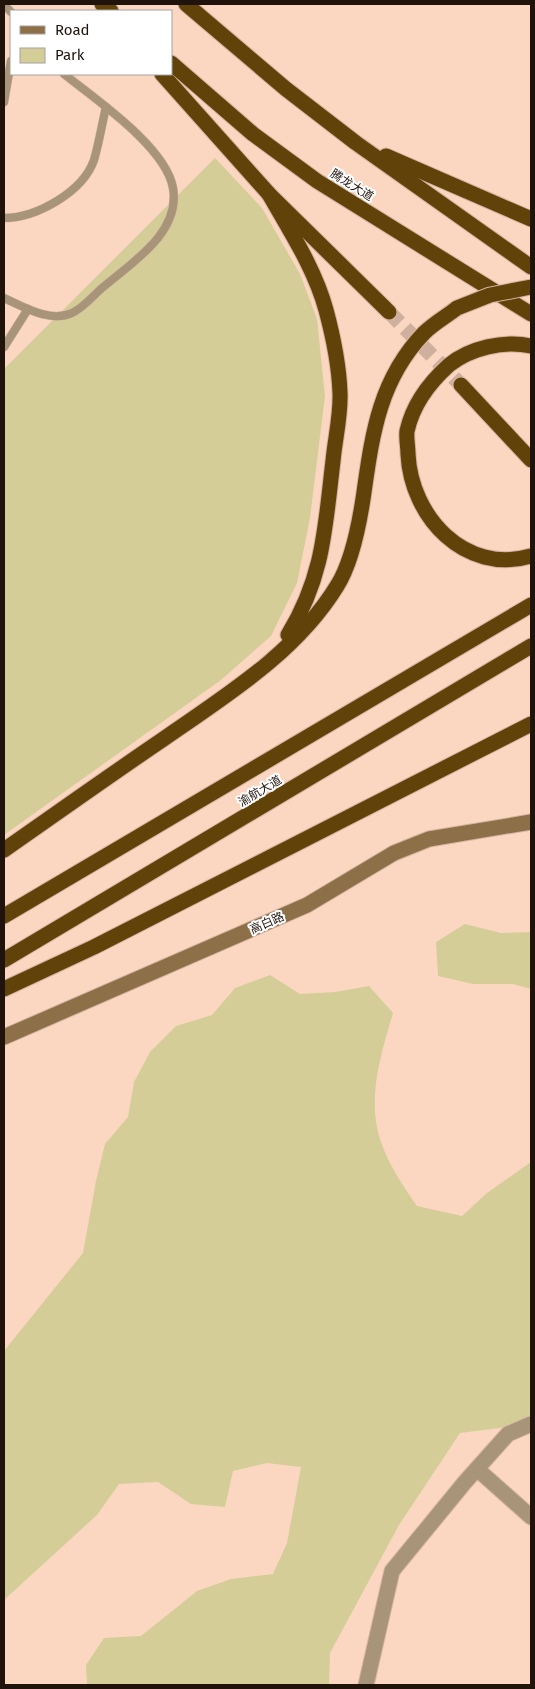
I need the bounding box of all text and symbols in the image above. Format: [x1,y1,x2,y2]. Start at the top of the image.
legend [10,10,172,75]
text: Road [55,21,90,39]
text: Park [55,46,85,64]
street label: 腾龙大道 [328,166,376,204]
street label: 渝航大道 [236,773,284,809]
street label: 高白路 [248,909,286,937]

